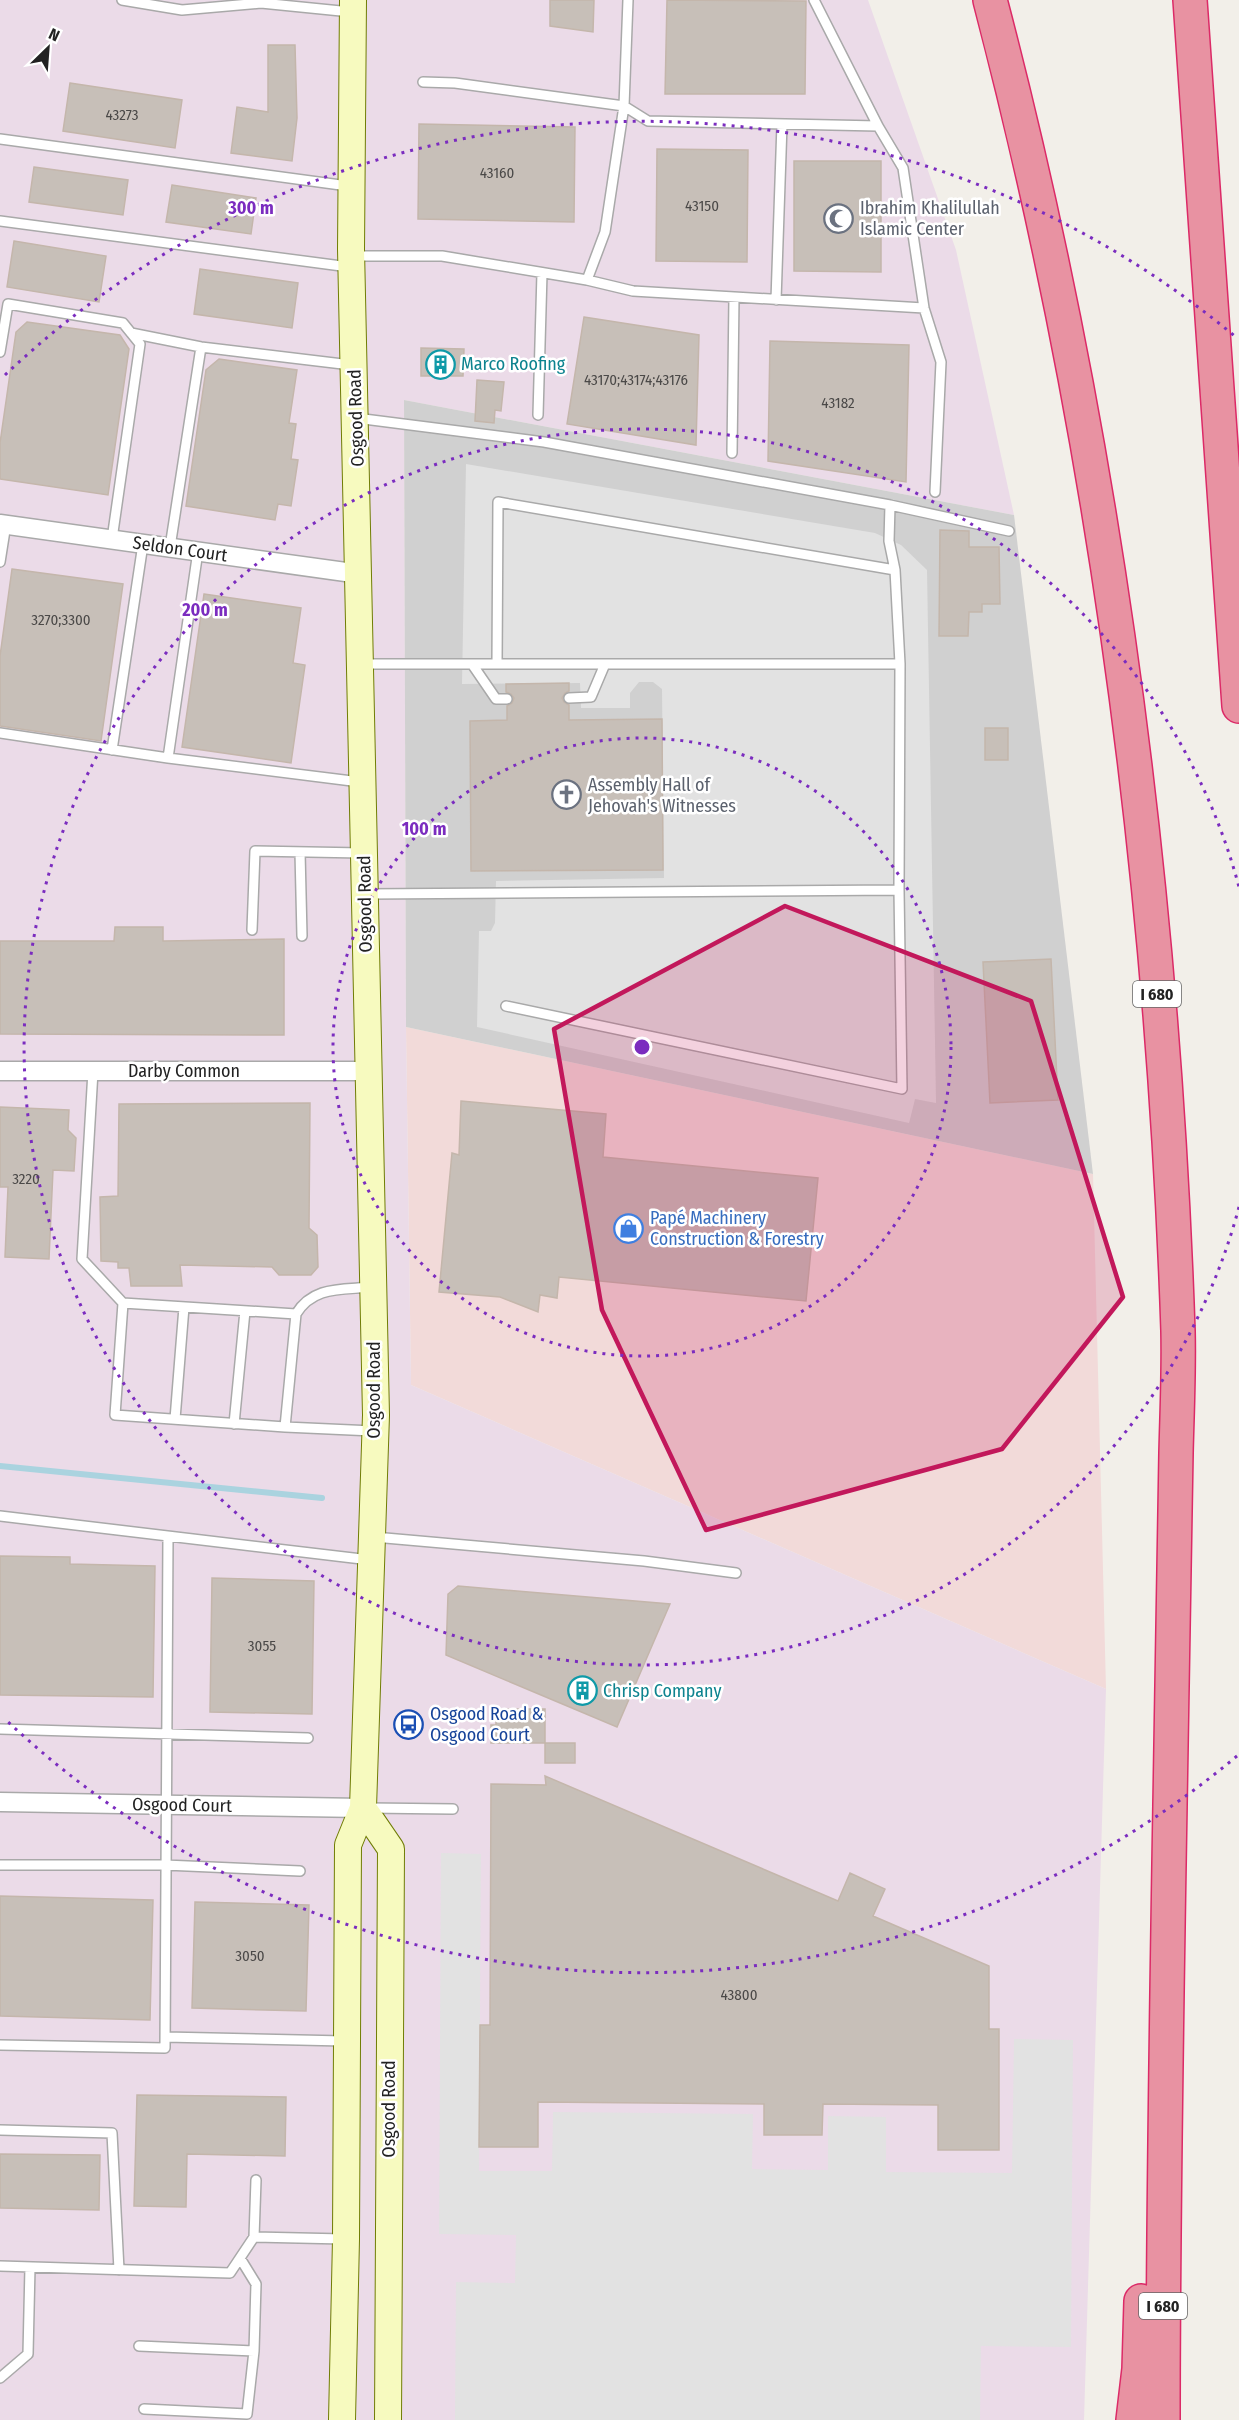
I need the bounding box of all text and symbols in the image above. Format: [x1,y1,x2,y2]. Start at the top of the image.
north arrow [18,18,78,78]
text: N [46,24,62,45]
house number: 43273 [106,106,139,124]
house number: 43160 [480,164,514,182]
text: 300 m [227,197,274,219]
house number: 43150 [685,197,719,215]
place label: Ibrahim Khalilullah Islamic Center [860,197,1000,240]
mosque icon: Ibrahim Khalilullah Islamic Center [823,202,855,234]
building icon: Marco Roofing [424,348,456,380]
place label: Marco Roofing [461,353,566,375]
street label: Osgood Road [343,369,369,467]
house number: 43170;43174;43176 [584,371,688,389]
house number: 43182 [821,394,855,412]
street label: Seldon Court [131,531,229,567]
text: 200 m [181,599,228,621]
house number: 3270;3300 [31,611,91,629]
place label: Assembly Hall of Jehovah's Witnesses [588,774,736,817]
church icon: Assembly Hall of Jehovah's Witnesses [551,779,583,811]
text: 100 m [402,818,446,840]
street label: Osgood Road [353,855,377,953]
road number: I 680 [1133,981,1181,1007]
centre of rings [632,1037,652,1057]
street label: Darby Common [128,1060,240,1082]
house number: 3220 [12,1170,40,1188]
place label: Papé Machinery Construction & Forestry [650,1207,824,1250]
shop icon: Papé Machinery Construction & Forestry [613,1212,645,1244]
street label: Osgood Road [363,1341,385,1439]
house number: 3055 [248,1637,276,1655]
building icon: Chrisp Company [566,1675,598,1707]
place label: Chrisp Company [603,1680,721,1702]
place label: Osgood Road & Osgood Court [430,1703,544,1746]
bus stop icon: Osgood Road & Osgood Court [393,1708,425,1740]
street label: Osgood Court [132,1793,232,1817]
house number: 3050 [235,1947,265,1965]
house number: 43800 [721,1986,757,2004]
street label: Osgood Road [378,2060,400,2158]
road number: I 680 [1139,2293,1187,2319]

